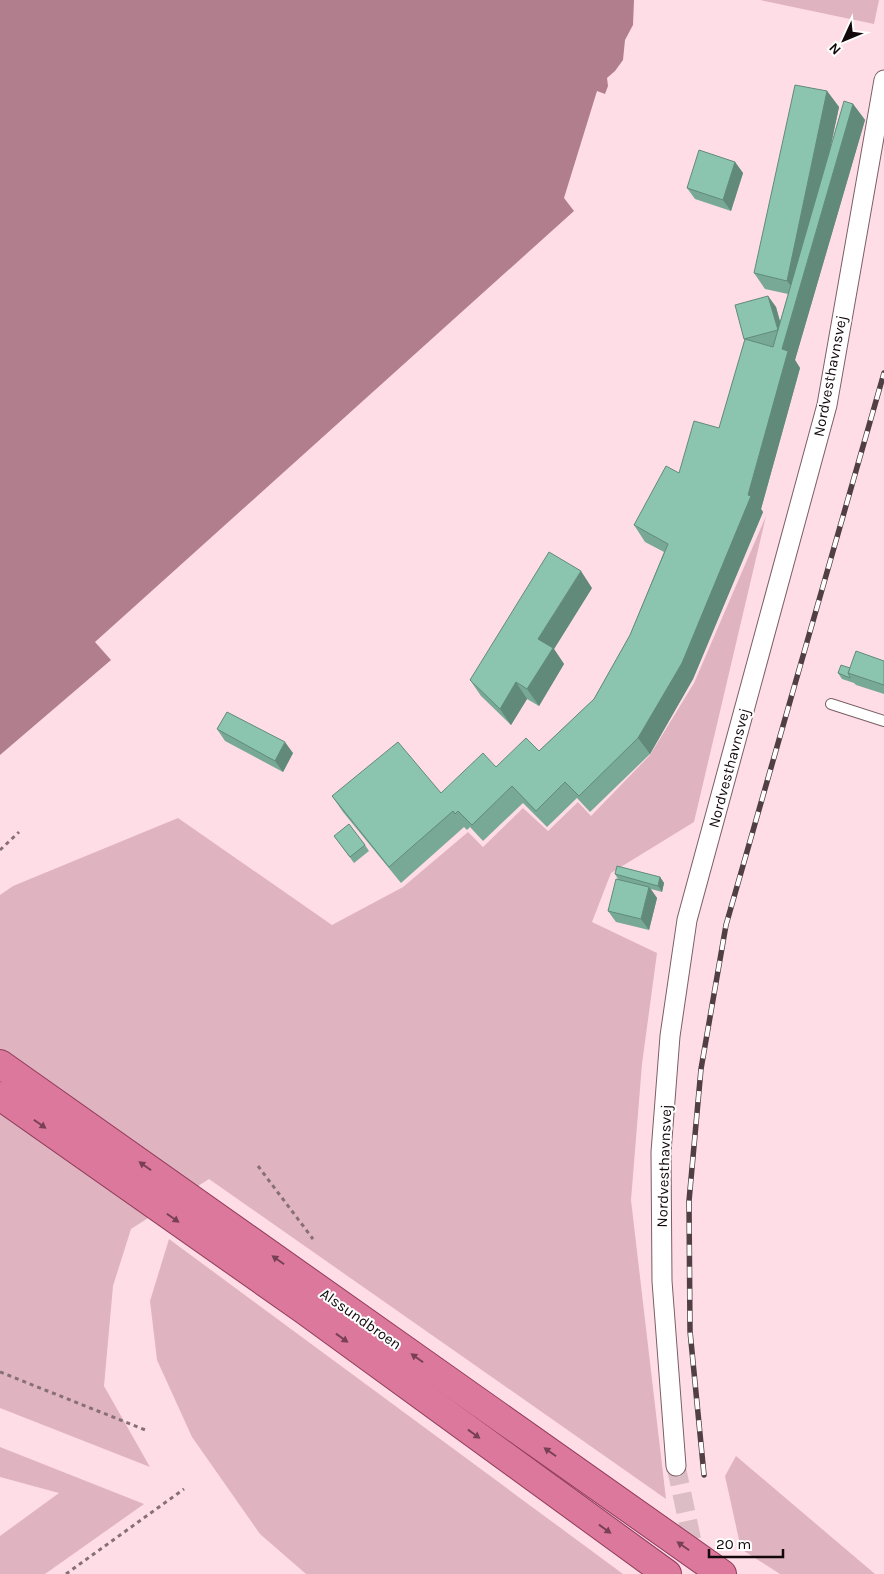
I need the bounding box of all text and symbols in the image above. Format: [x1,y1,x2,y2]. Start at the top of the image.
north arrow [819,15,869,65]
text: N [825,39,845,58]
street label: Nordvesthavnsvej [809,314,851,438]
street label: Nordvesthavnsvej [704,706,754,830]
street label: Nordvesthavnsvej [653,1104,675,1228]
one-way arrow [33,1119,47,1129]
one-way arrow [138,1161,152,1171]
one-way arrow [166,1213,180,1223]
one-way arrow [271,1255,285,1265]
street label: Alssundbroen [317,1284,405,1354]
one-way arrow [335,1333,349,1343]
one-way arrow [410,1353,424,1363]
one-way arrow [467,1428,480,1439]
one-way arrow [543,1447,557,1457]
one-way arrow [598,1524,612,1534]
scale bar [709,1526,783,1558]
text: 20 m [716,1535,751,1553]
one-way arrow [676,1541,689,1551]

